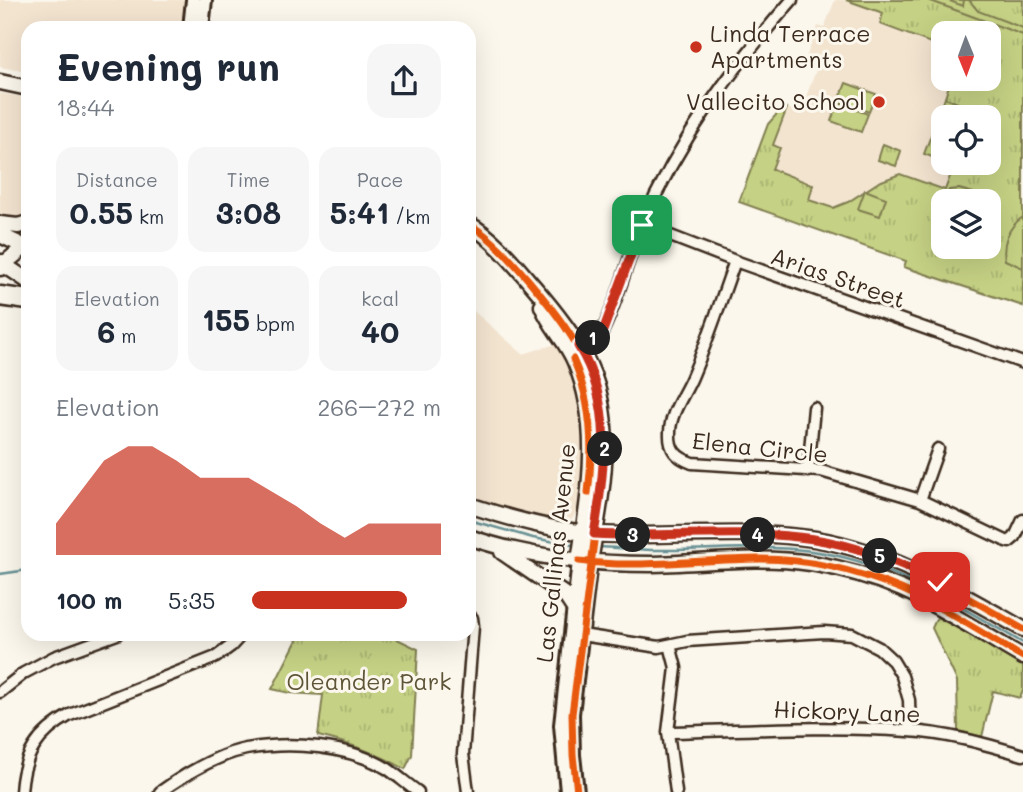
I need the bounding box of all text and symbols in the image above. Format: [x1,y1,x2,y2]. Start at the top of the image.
place label: Linda Terrace Apartments [710,18,870,74]
north arrow [931,21,1001,91]
map controls [931,21,1001,259]
marker: Linda Terrace Apartments [688,39,704,55]
text: Evening run [56,41,280,91]
button: share [367,44,441,118]
place label: Vallecito School [686,86,865,116]
text: 18:44 [56,92,114,122]
marker: Vallecito School [871,94,887,110]
button: locate [931,105,1001,175]
text: Distance [76,167,158,192]
text: Time [227,167,270,192]
text: Pace [357,167,403,192]
button: layers [931,189,1001,259]
text: 0.55 [69,192,133,232]
text: 3:08 [216,192,281,232]
text: 5:41 [330,192,389,232]
pin [612,195,672,255]
text: km [133,204,164,229]
text: /km [389,204,430,229]
icon: arrive [623,206,661,244]
street label: Arias Street [767,240,910,314]
text: Elevation [74,286,159,311]
text: kcal [361,286,399,311]
text: 155 [202,299,250,339]
text: 6 [97,311,115,351]
text: bpm [250,311,295,336]
text: 40 [361,311,399,351]
pin: 1 [576,320,610,356]
text: m [115,323,137,348]
text: 1 [588,325,597,350]
text: Elevation [56,392,159,422]
text: 266–272 m [317,392,441,422]
street label: Elena Circle [691,425,829,469]
pin: 2 [588,432,622,466]
text: 2 [599,436,610,461]
street label: Las Gallinas Avenue [529,442,581,664]
pin: 3 [616,518,650,552]
pin: 4 [740,518,776,552]
text: 3 [627,522,638,547]
text: 4 [751,522,764,547]
pin: 5 [862,538,898,574]
text: 5 [874,543,885,568]
pin [910,552,970,612]
icon: check [921,563,959,601]
text: 100 m [56,585,122,615]
text: 5:35 [168,585,215,615]
park label: Oleander Park [286,666,452,696]
street label: Hickory Lane [773,693,921,729]

